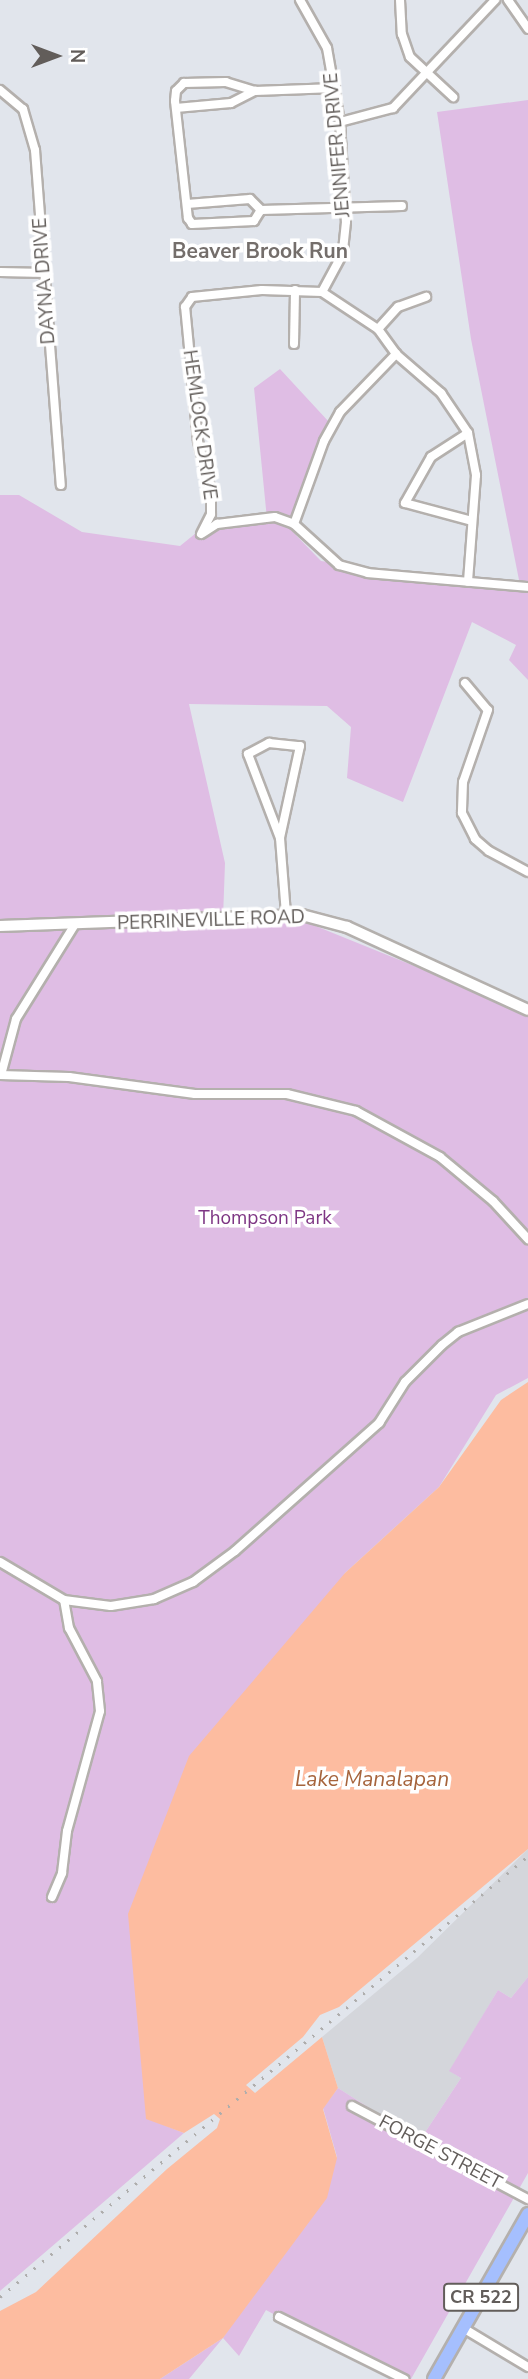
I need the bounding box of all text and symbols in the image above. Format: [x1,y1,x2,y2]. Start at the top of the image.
north arrow [21,21,91,91]
text: N [64,49,90,63]
street label: JENNIFER DRIVE [320,72,356,218]
street label: DAYNA DRIVE [29,217,61,345]
district label: Beaver Brook Run [172,238,348,264]
street label: HEMLOCK DRIVE [177,348,221,502]
street label: PERRINEVILLE ROAD [117,906,305,936]
park label: Thompson Park [198,1208,332,1230]
water label: Lake Manalapan [295,1766,449,1792]
street label: FORGE STREET [375,2111,505,2195]
road number: CR 522 [442,2283,520,2312]

